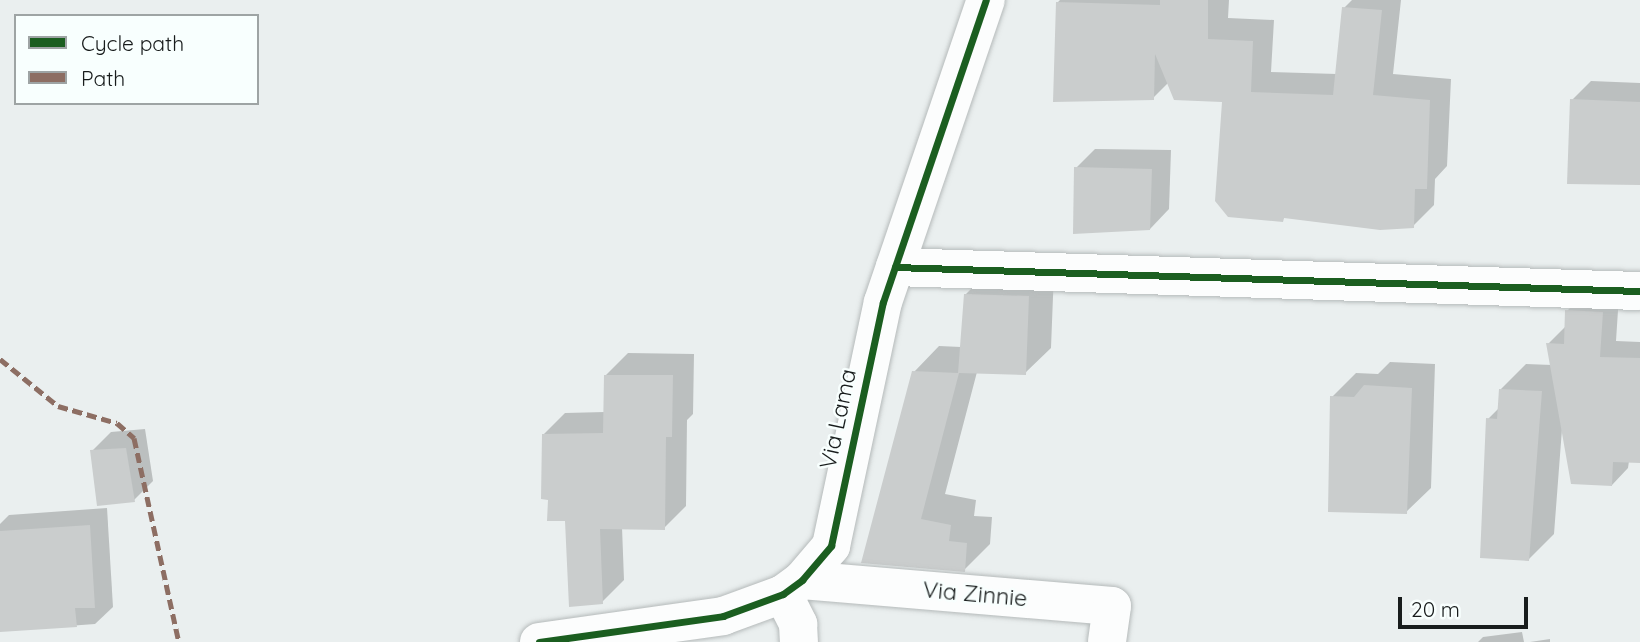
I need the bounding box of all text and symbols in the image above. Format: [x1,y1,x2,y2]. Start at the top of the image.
legend [14,14,259,105]
text: Cycle path [81,30,184,56]
text: Path [81,65,125,91]
street label: Via Lama [814,366,862,472]
street label: Via Zinnie [922,576,1028,612]
scale bar [1402,582,1532,626]
text: 20 m [1411,596,1460,622]

